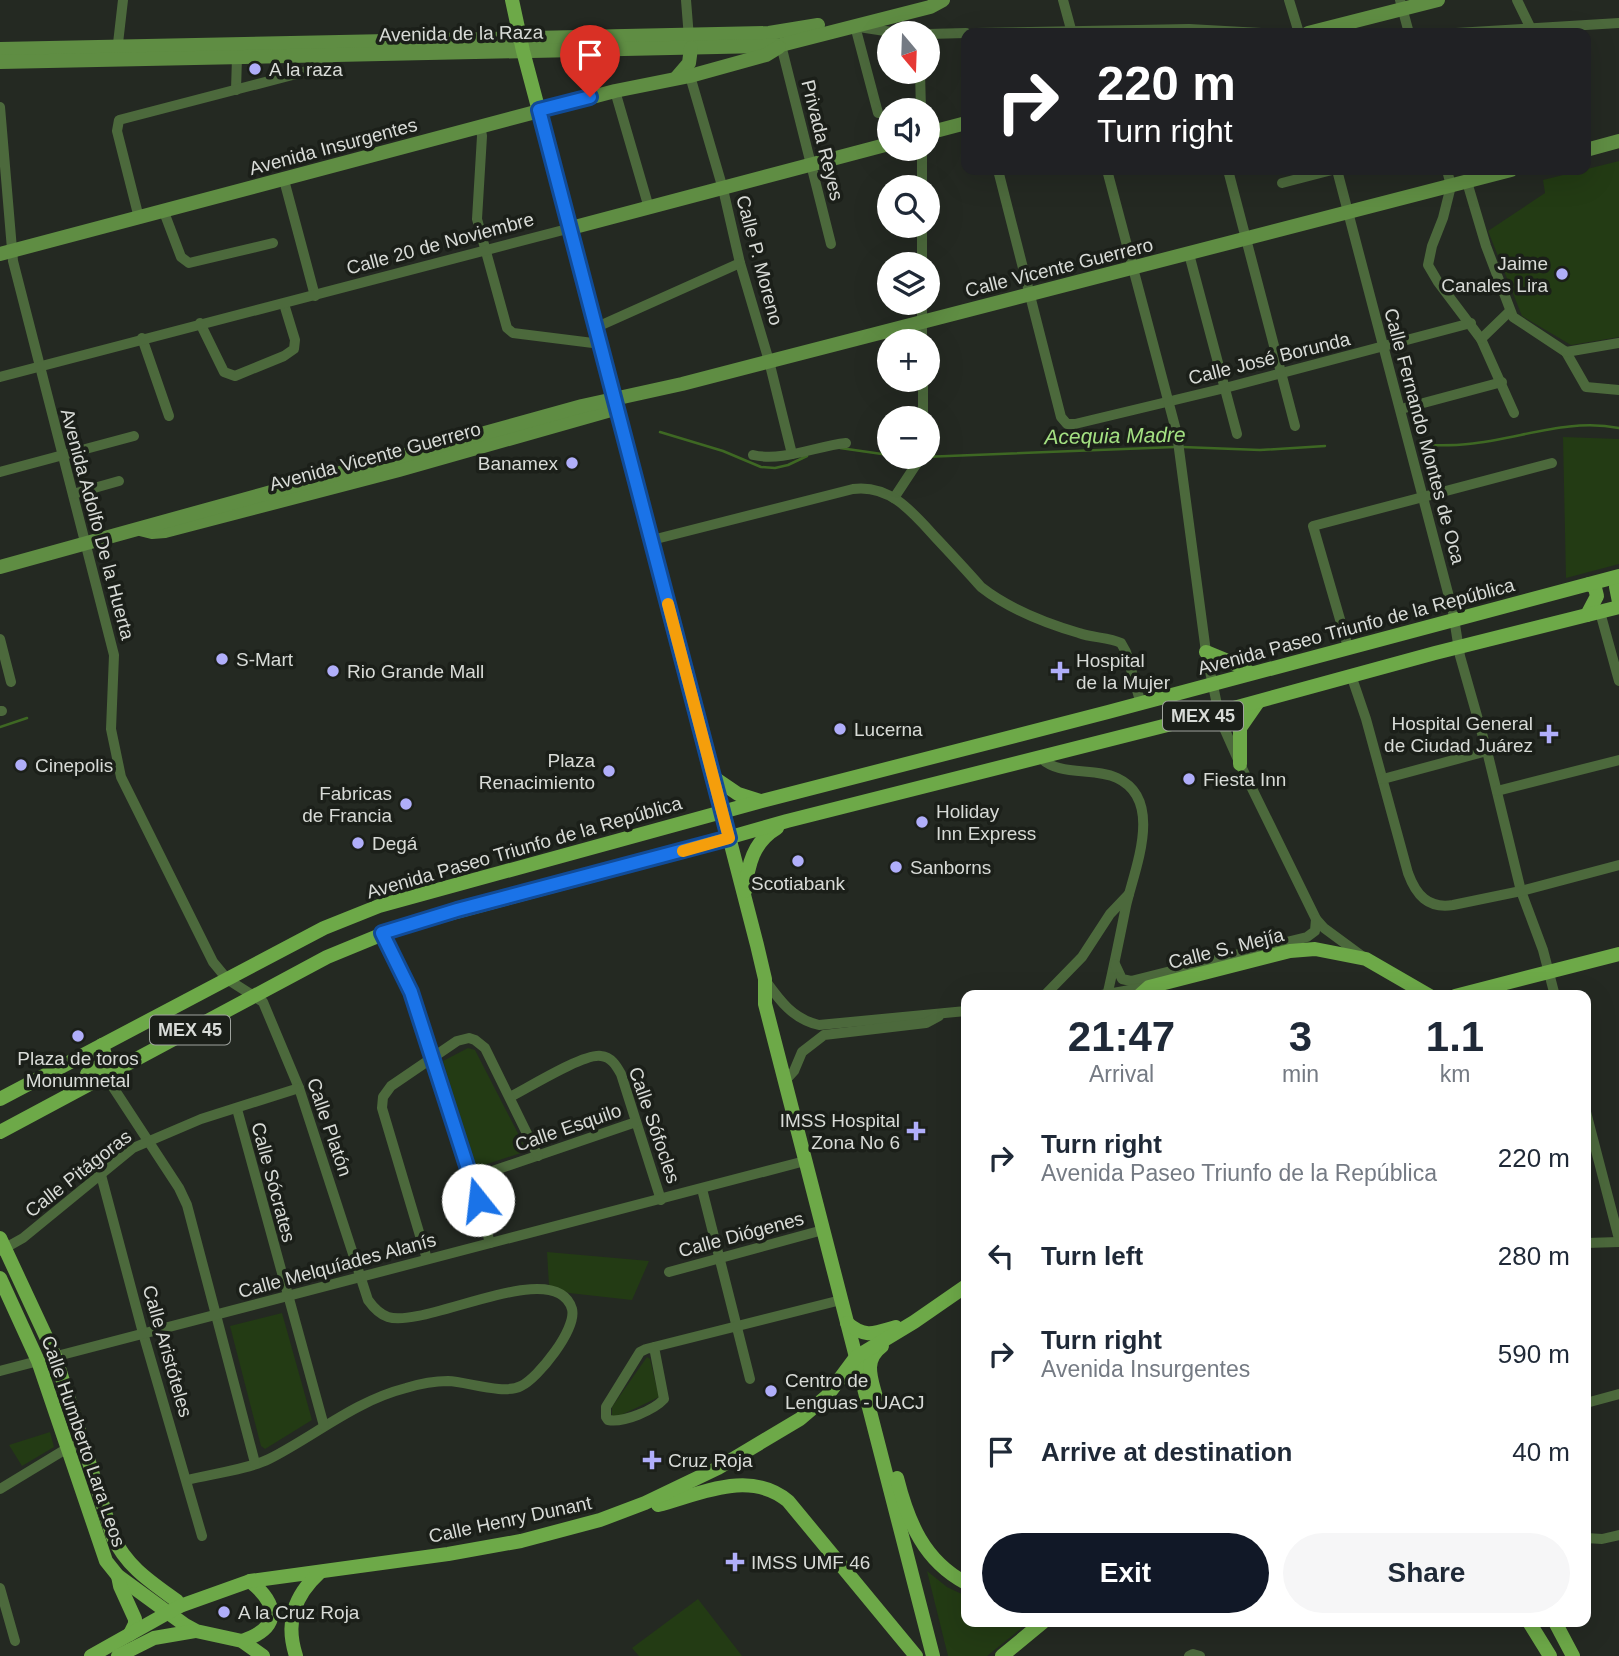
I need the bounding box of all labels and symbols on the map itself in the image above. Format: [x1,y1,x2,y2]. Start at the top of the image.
north arrow [877,21,940,84]
street label: Avenida de la Raza [379,22,544,45]
pin [560,25,620,97]
place label: A la raza [269,59,343,80]
marker: A la raza [247,61,263,77]
street label: Privada Reyes [797,78,848,203]
street label: Avenida Insurgentes [247,114,419,179]
street label: Calle P. Moreno [732,193,787,327]
street label: Calle 20 de Noviembre [344,208,536,279]
street label: Calle Vicente Guerrero [963,234,1155,301]
place label: Jaime Canales Lira [1441,253,1548,296]
marker: Jaime Canales Lira [1554,266,1570,282]
street label: Calle Fernando Montes de Oca [1380,306,1469,567]
street label: Calle José Borunda [1186,328,1353,389]
street label: Avenida Adolfo De la Huerta [57,406,139,642]
street label: Avenida Vicente Guerrero [267,418,483,495]
water label: Acequia Madre [1042,423,1186,448]
place label: Banamex [478,453,558,474]
marker: Banamex [564,455,580,471]
street label: Avenida Paseo Triunfo de la República [1195,574,1517,679]
place label: S-Mart [236,649,294,670]
place label: Hospital de la Mujer [1076,650,1171,693]
marker: S-Mart [214,651,230,667]
place label: Rio Grande Mall [347,661,484,682]
marker: Hospital de la Mujer [1050,661,1070,681]
marker: Rio Grande Mall [325,663,341,679]
road number: MEX 45 [1163,702,1243,730]
place label: Hospital General de Ciudad Juárez [1384,713,1533,756]
place label: Lucerna [854,719,923,740]
marker: Lucerna [832,721,848,737]
marker: Hospital General de Ciudad Juárez [1539,724,1559,744]
place label: Plaza Renacimiento [479,750,595,793]
place label: Cinepolis [35,755,113,776]
marker: Cinepolis [13,757,29,773]
marker: Plaza Renacimiento [601,763,617,779]
place label: Fiesta Inn [1203,769,1286,790]
marker: Fiesta Inn [1181,771,1197,787]
place label: Fabricas de Francia [302,783,392,826]
street label: Avenida Paseo Triunfo de la República [364,792,685,903]
marker: Fabricas de Francia [398,796,414,812]
place label: Holiday Inn Express [936,801,1036,844]
marker: Holiday Inn Express [914,814,930,830]
place label: Degá [372,833,418,854]
marker: Degá [350,835,366,851]
marker: Scotiabank [790,853,806,869]
place label: Sanborns [910,857,991,878]
marker: Sanborns [888,859,904,875]
place label: Scotiabank [751,873,845,894]
street label: Calle S. Mejía [1166,924,1286,973]
road number: MEX 45 [150,1015,230,1044]
marker: Plaza de toros Monumnetal [70,1028,86,1044]
place label: Plaza de toros Monumnetal [17,1048,139,1091]
street label: Calle Sófocles [625,1064,684,1186]
street label: Calle Platón [303,1075,356,1179]
street label: Calle Esquilo [512,1099,624,1155]
place label: IMSS Hospital Zona No 6 [780,1110,900,1153]
street label: Calle Sócrates [247,1120,300,1245]
marker: IMSS Hospital Zona No 6 [906,1121,926,1141]
street label: Calle Pitágoras [21,1125,136,1221]
position arrow [441,1163,515,1237]
street label: Calle Diógenes [676,1208,806,1261]
street label: Calle Melquíades Alanís [236,1229,438,1302]
street label: Calle Aristóteles [139,1283,196,1420]
street label: Calle Humberto Lara Leos [37,1333,130,1549]
place label: Centro de Lenguas - UACJ [785,1370,924,1413]
marker: Centro de Lenguas - UACJ [763,1383,779,1399]
marker: Cruz Roja [642,1450,662,1470]
place label: Cruz Roja [668,1450,753,1471]
street label: Calle Henry Dunant [427,1492,594,1547]
marker: IMSS UMF 46 [725,1552,745,1572]
place label: IMSS UMF 46 [751,1552,870,1573]
place label: A la Cruz Roja [238,1602,360,1623]
marker: A la Cruz Roja [216,1604,232,1620]

